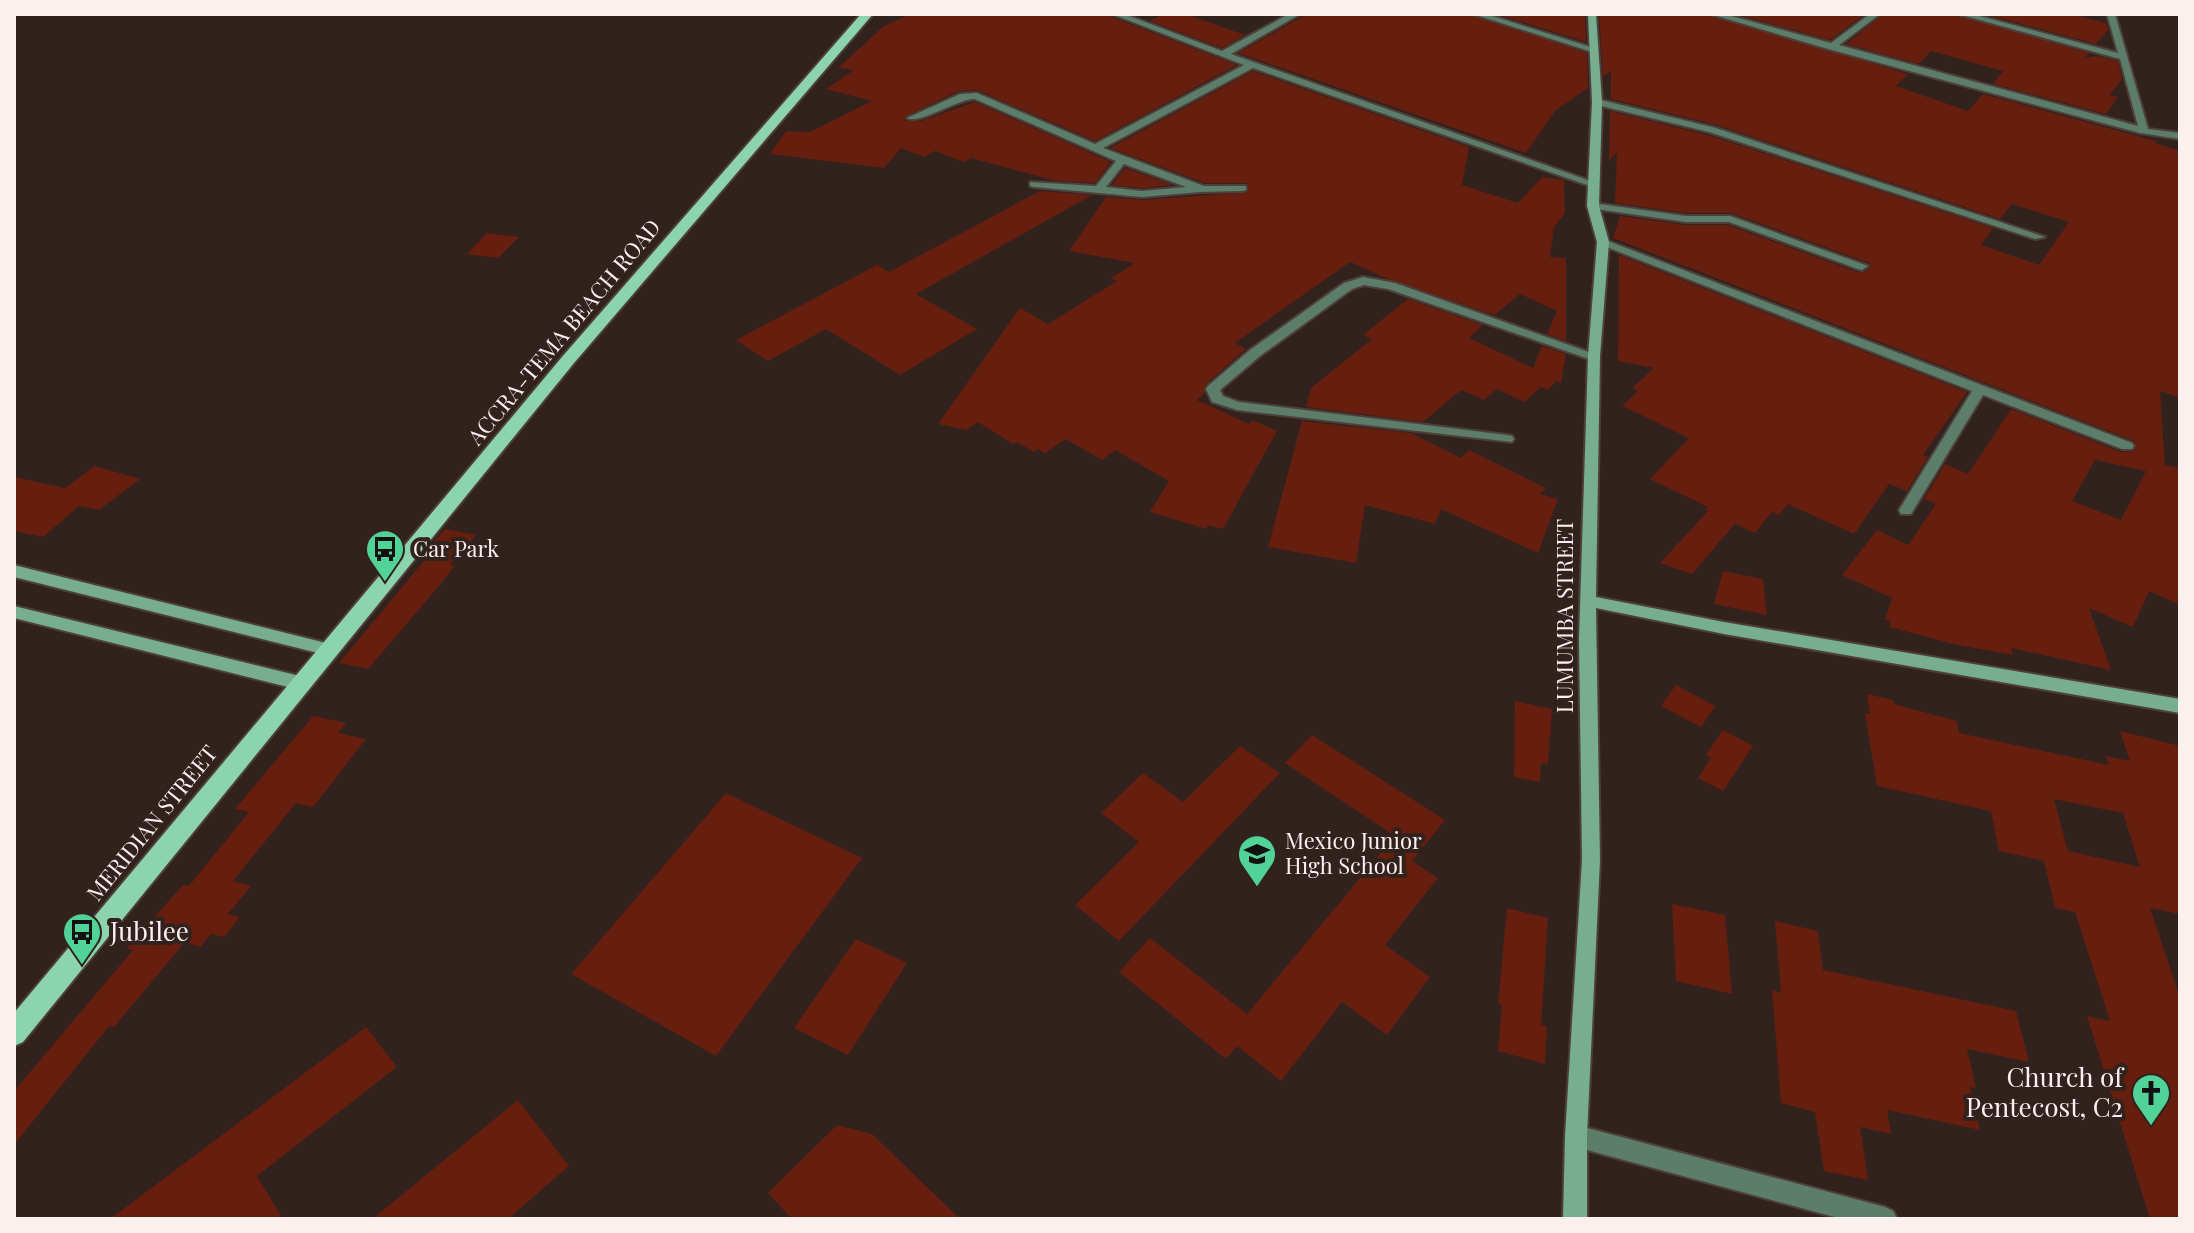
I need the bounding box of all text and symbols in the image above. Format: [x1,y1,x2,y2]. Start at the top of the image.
street label: ACCRA-TEMA BEACH ROAD [459,212,667,451]
street label: LUMUMBA STREET [1549,518,1579,713]
bus stop icon: Car Park [364,528,406,583]
place label: Car Park [413,533,499,563]
street label: MERIDIAN STREET [79,738,224,906]
place label: Mexico Junior High School [1285,825,1422,880]
school or university icon: Mexico Junior High School [1236,833,1278,888]
bus stop icon: Jubilee [61,911,103,966]
place label: Jubilee [109,913,189,948]
place label: Church of Pentecost, C2 [1966,1059,2125,1124]
church icon: Church of Pentecost, C2 [2130,1072,2172,1127]

